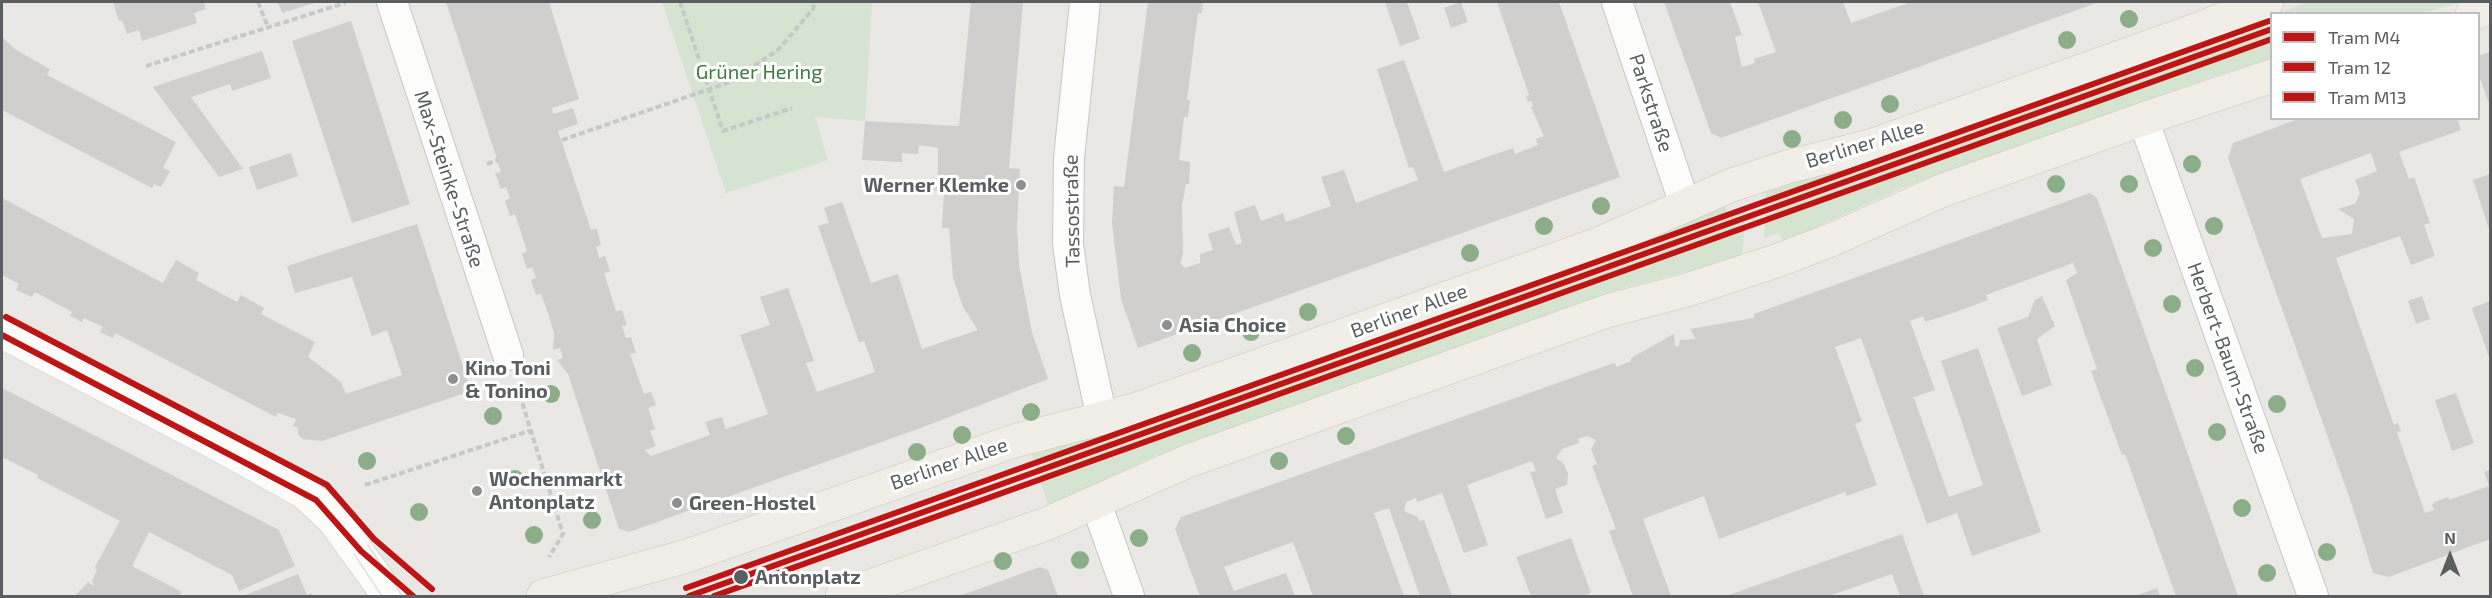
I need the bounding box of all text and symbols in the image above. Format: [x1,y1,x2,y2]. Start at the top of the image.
legend [2270,12,2480,120]
text: Tram M4 [2328,26,2401,48]
street label: Parkstraße [1624,51,1678,155]
text: Tram 12 [2328,56,2391,78]
park label: Grüner Hering [696,60,822,84]
text: Tram M13 [2328,86,2407,108]
street label: Max-Steinke-Straße [409,87,489,271]
street label: Berliner Allee [1803,115,1927,173]
street label: Tassostraße [1059,154,1085,268]
place label: Werner Klemke [864,173,1009,197]
marker: Werner Klemke [1014,178,1028,192]
street label: Herbert-Baum-Straße [2182,259,2274,457]
street label: Berliner Allee [1347,279,1471,343]
place label: Asia Choice [1179,313,1286,337]
marker: Asia Choice [1160,318,1174,332]
place label: Kino Toni & Tonino [465,356,551,403]
marker: Kino Toni & Tonino [446,372,460,386]
street label: Berliner Allee [887,433,1011,495]
place label: Wochenmarkt Antonplatz [489,467,622,514]
marker: Wochenmarkt Antonplatz [470,484,484,498]
place label: Green-Hostel [689,491,815,515]
marker: Green-Hostel [670,496,684,510]
north arrow [2420,526,2480,586]
text: N [2444,528,2456,547]
place label: Antonplatz [755,565,861,589]
marker: Antonplatz [732,568,750,586]

